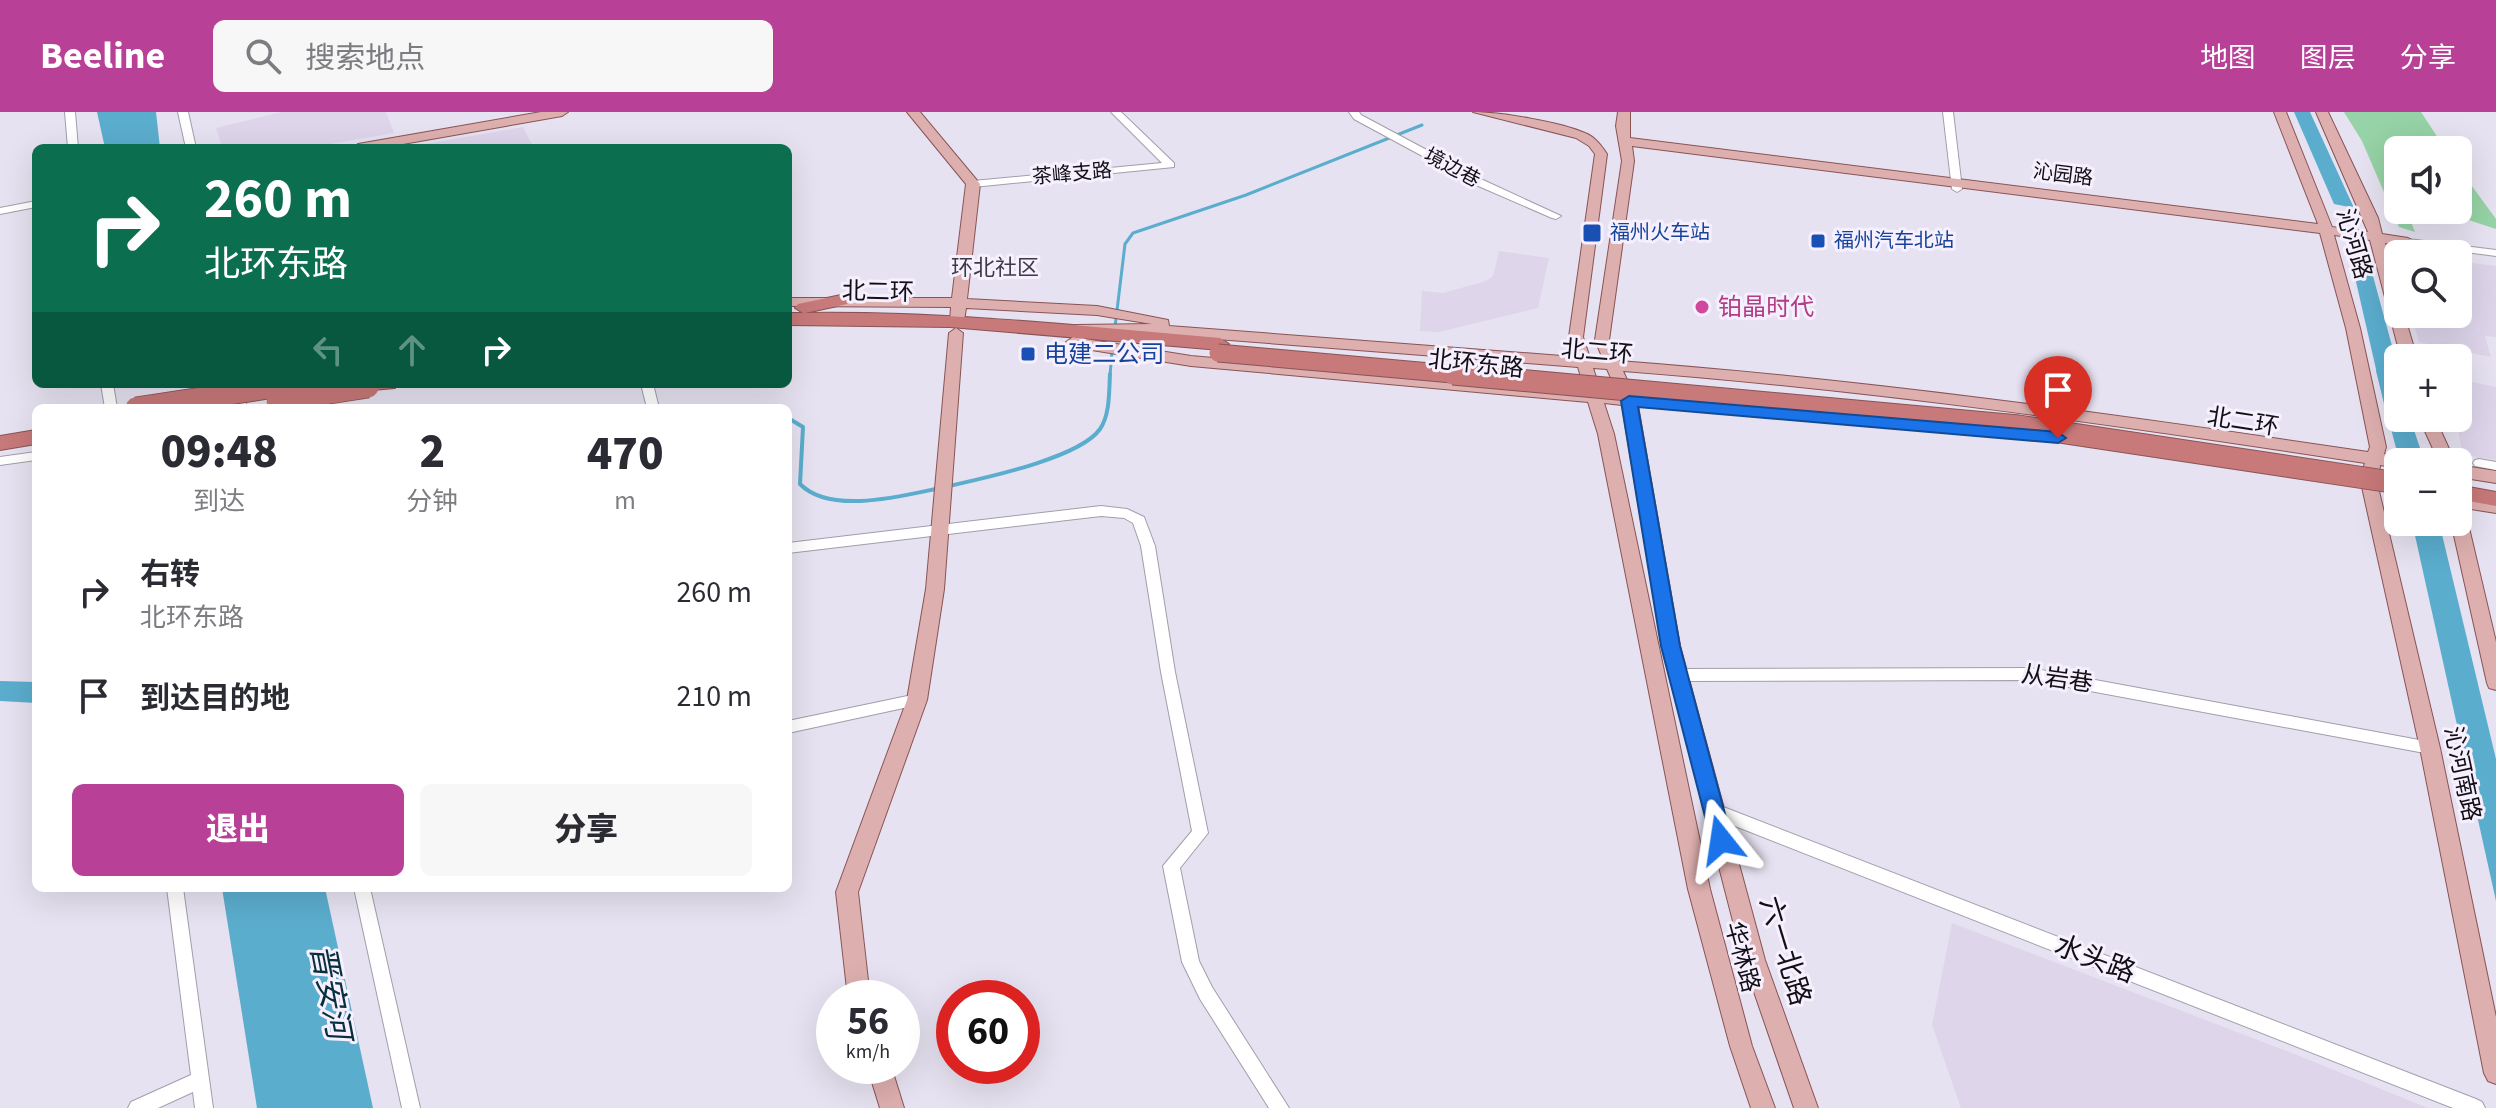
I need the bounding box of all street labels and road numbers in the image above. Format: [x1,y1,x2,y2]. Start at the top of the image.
street label: 境边巷 [1419,142,1485,194]
street label: 茶峰支路 [1031,157,1113,191]
street label: 沁园路 [2032,157,2094,193]
street label: 沁河路 [2327,205,2381,283]
street label: 北二环 [842,274,914,310]
street label: 北二环 [1560,331,1634,373]
street label: 北环东路 [1426,342,1526,386]
street label: 北二环 [2205,399,2281,445]
street label: 从岩巷 [2019,657,2095,701]
street label: 沁河南路 [2435,723,2489,825]
street label: 六一北路 [1749,892,1821,1010]
street label: 华林路 [1716,918,1768,996]
street label: 水头路 [2049,925,2141,993]

